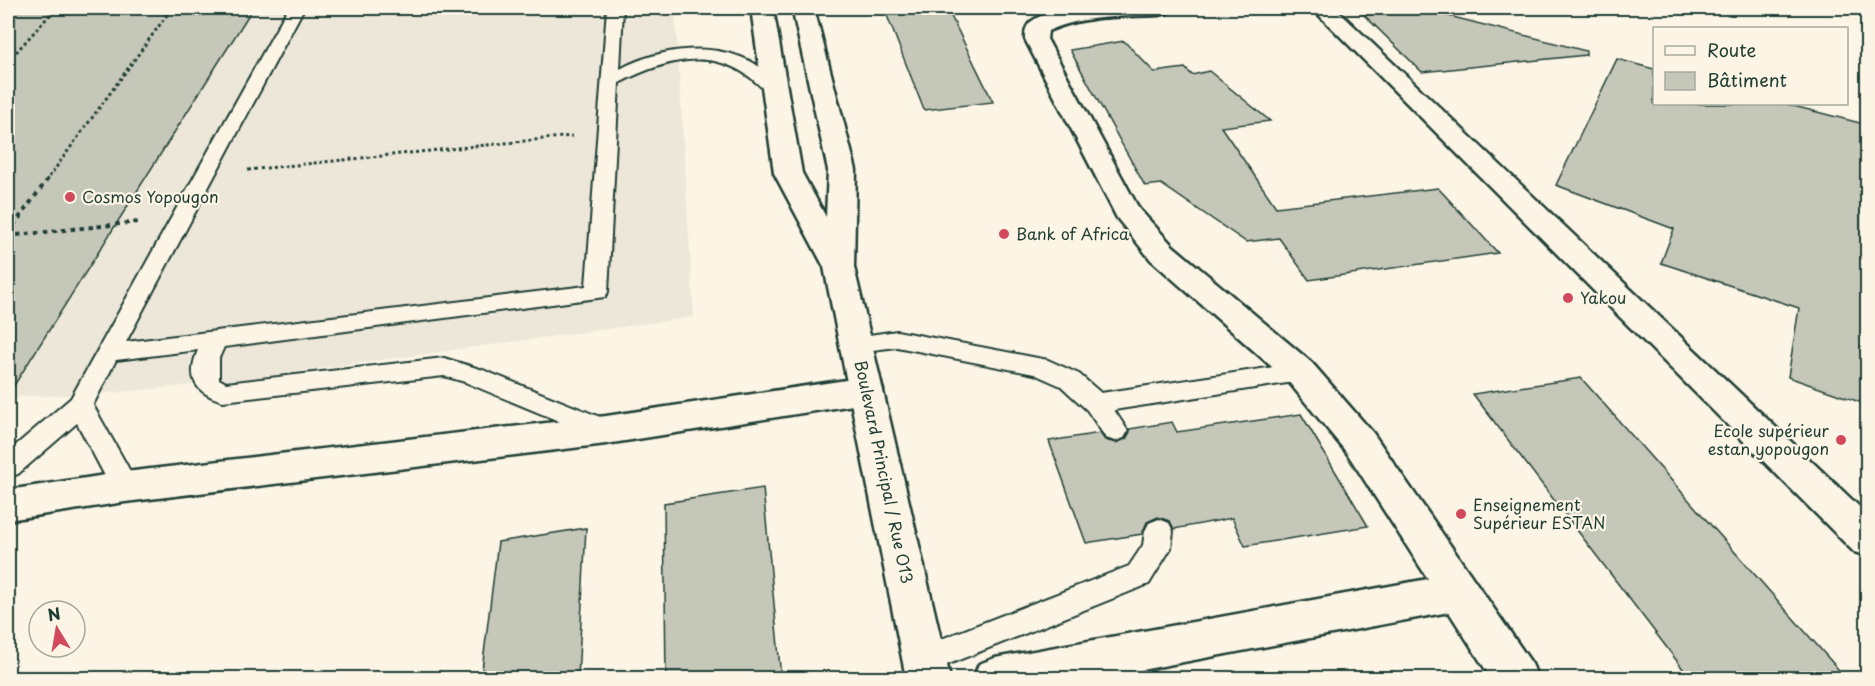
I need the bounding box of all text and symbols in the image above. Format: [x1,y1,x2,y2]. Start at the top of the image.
legend [1653,27,1848,105]
text: Route [1707,36,1757,63]
text: Bâtiment [1707,66,1787,93]
place label: Cosmos Yopougon [82,184,219,208]
marker: Cosmos Yopougon [63,190,77,204]
place label: Bank of Africa [1016,221,1129,245]
marker: Bank of Africa [997,227,1011,241]
place label: Yakou [1580,285,1626,309]
marker: Yakou [1561,291,1575,305]
street label: Boulevard Principal / Rue O13 [850,358,920,586]
place label: Ecole supérieur estan yopougon [1708,418,1830,460]
marker: Ecole supérieur estan yopougon [1834,433,1848,447]
place label: Enseignement Supérieur ESTAN [1473,492,1605,534]
marker: Enseignement Supérieur ESTAN [1454,507,1468,521]
north arrow [27,599,87,659]
text: N [45,600,62,626]

